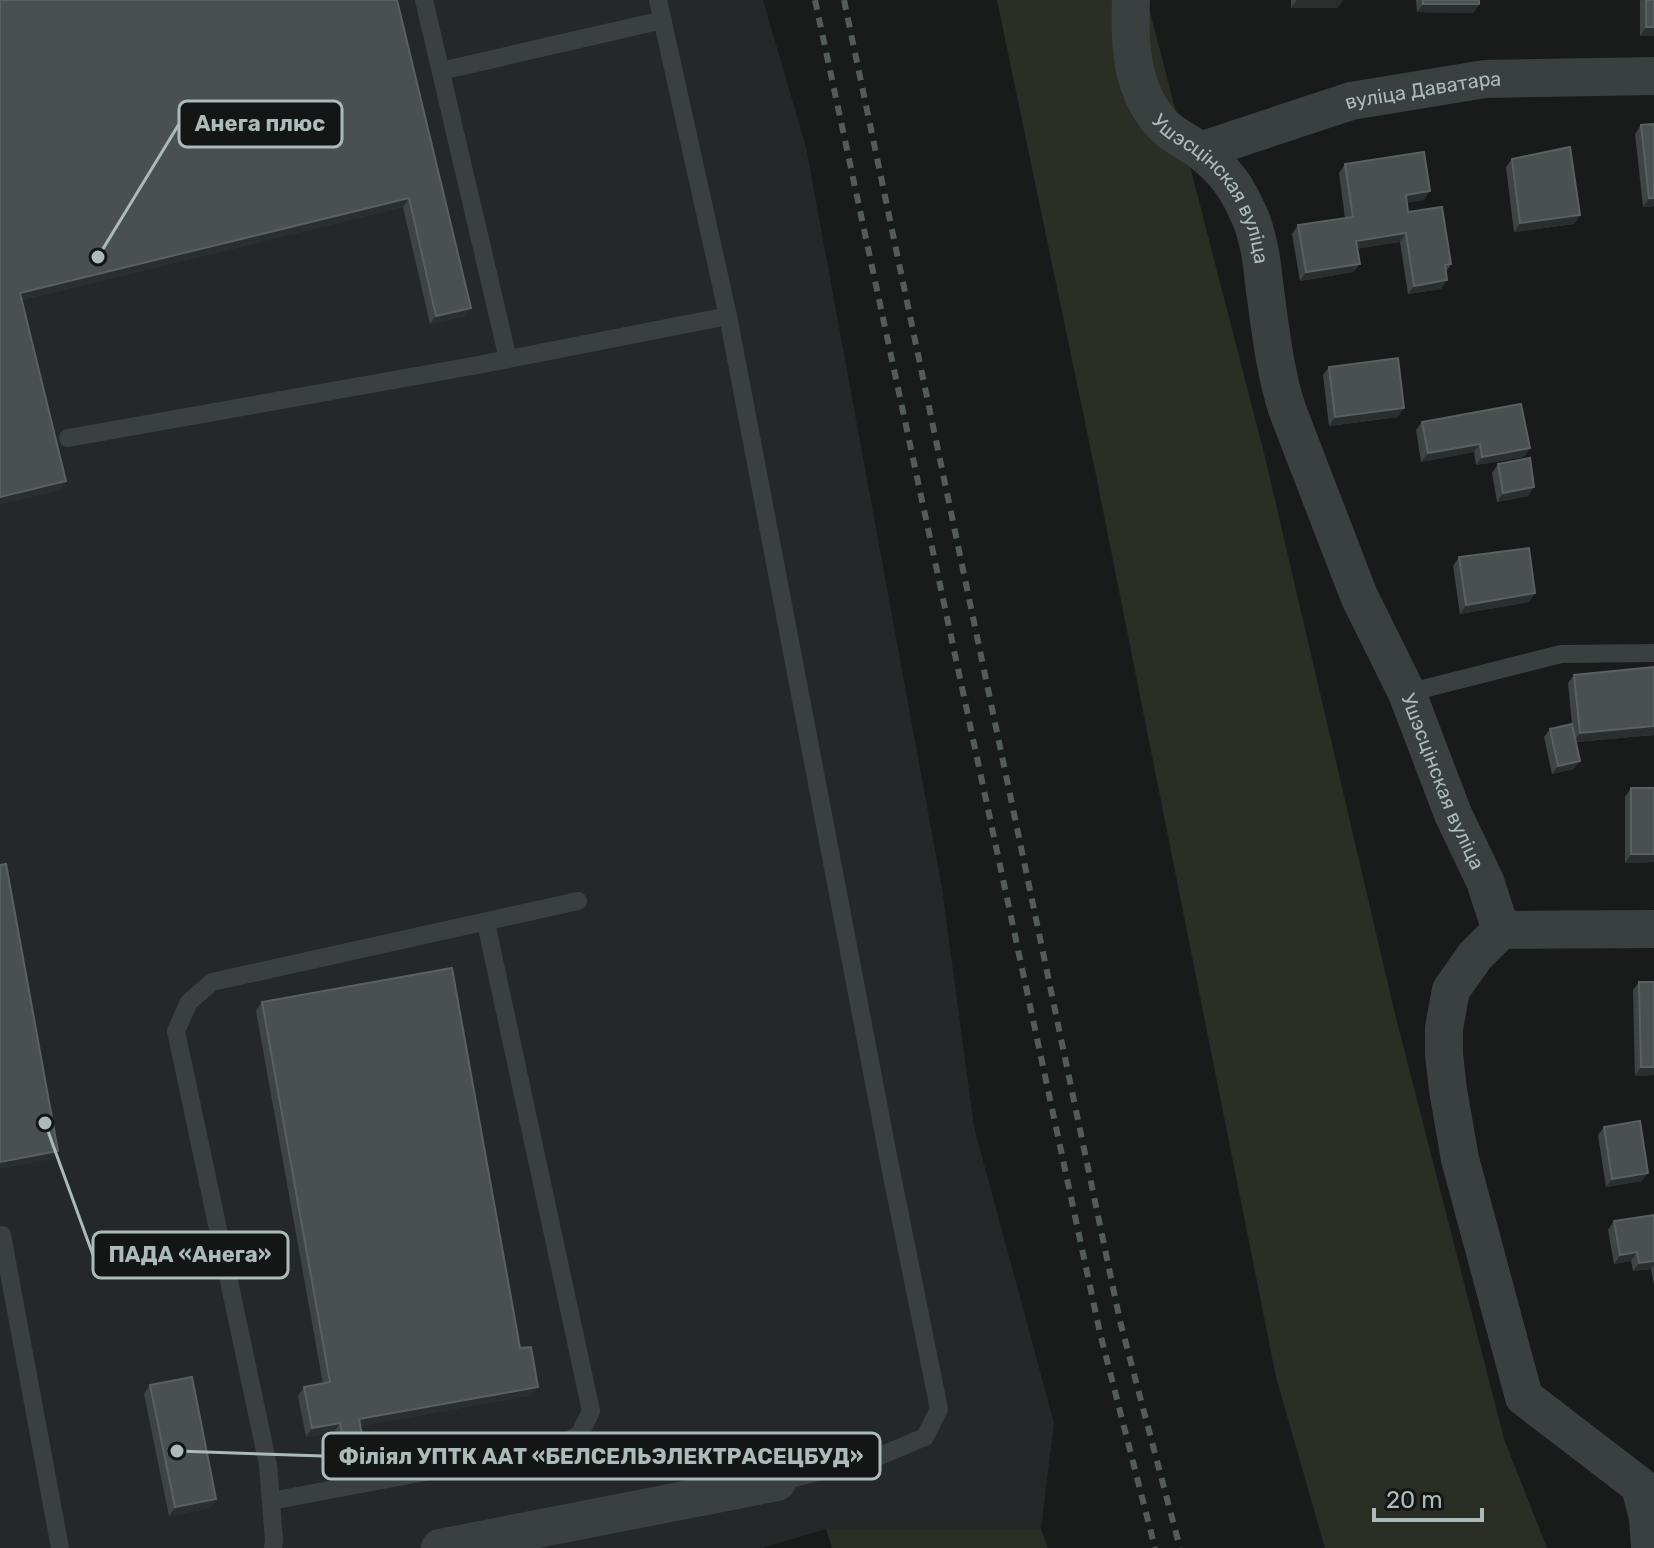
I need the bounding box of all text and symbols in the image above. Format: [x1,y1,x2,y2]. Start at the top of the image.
street label: вуліца Даватара [1341,66,1501,114]
callout: Анега плюс [179,101,342,147]
street label: Ушэсцінская вуліца [1147,109,1274,265]
text: Анега плюс [195,110,325,137]
street label: Ушэсцінская вуліца [1396,690,1490,873]
callout: ПАДА «Анега» [93,1232,288,1278]
text: ПАДА «Анега» [108,1241,272,1268]
callout: Філіял УПТК ААТ «БЕЛСЕЛЬЭЛЕКТРАСЕЦБУД» [323,1433,880,1479]
text: Філіял УПТК ААТ «БЕЛСЕЛЬЭЛЕКТРАСЕЦБУД» [339,1443,863,1470]
scale bar [1374,1472,1482,1522]
text: 20 m [1386,1486,1443,1514]

